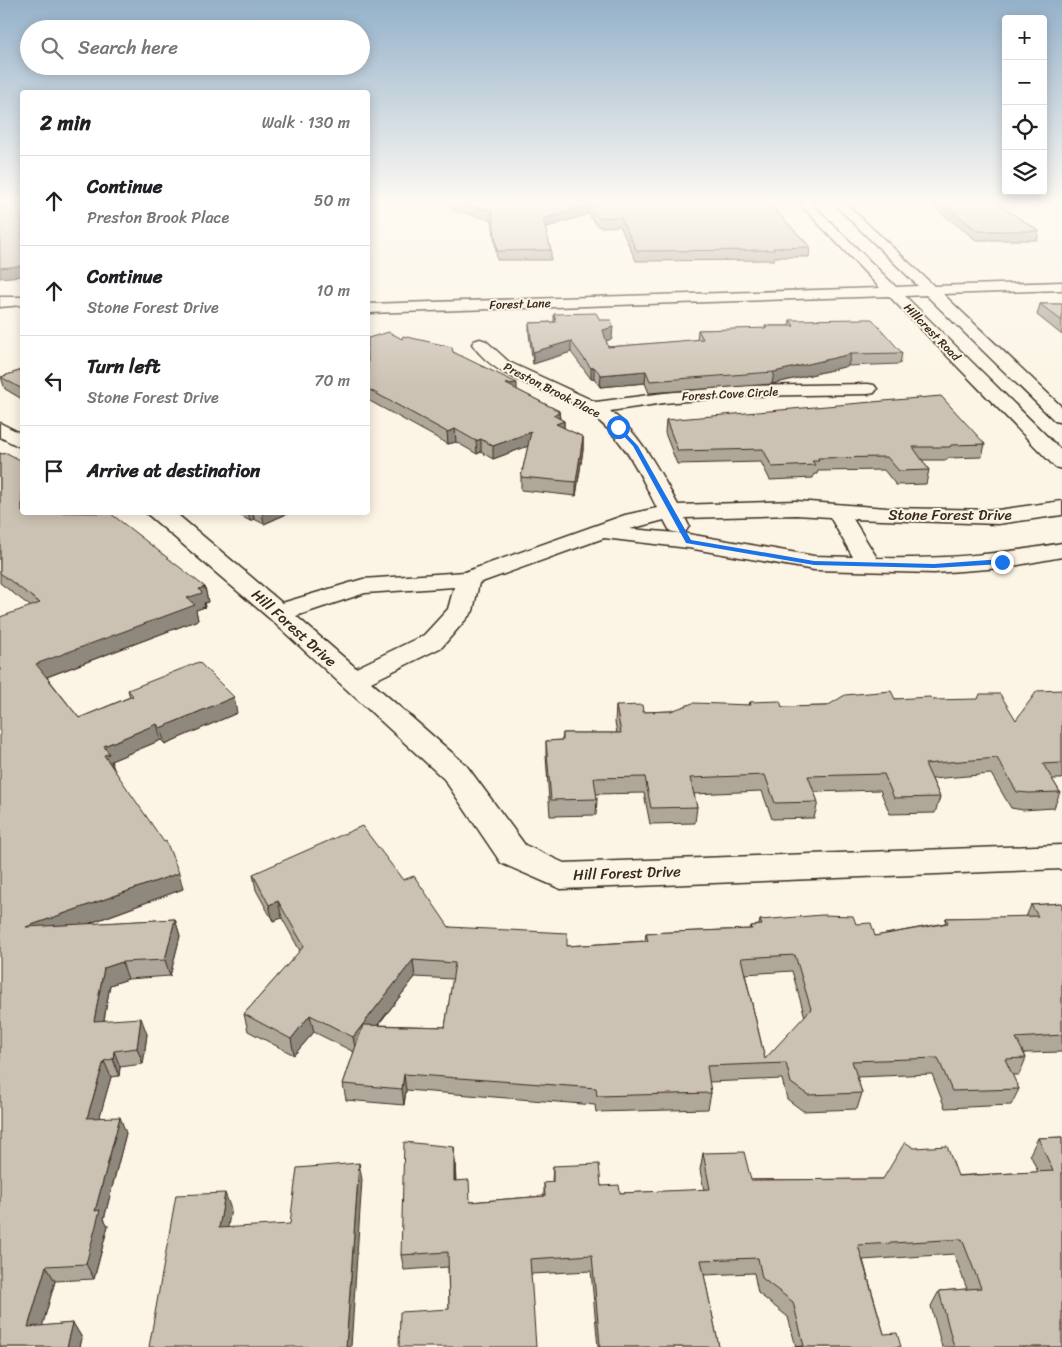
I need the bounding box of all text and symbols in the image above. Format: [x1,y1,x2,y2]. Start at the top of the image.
map controls [1002,15,1047,195]
button: + [1002,15,1047,60]
search box [20,20,370,75]
text: Search here [78,31,178,64]
icon: search [38,34,66,62]
button: − [1002,60,1047,105]
text: 2 min [40,104,91,142]
button: locate [1002,105,1047,150]
text: Walk · 130 m [262,108,350,137]
button: layers [1002,150,1047,195]
text: Continue [87,170,163,203]
text: 50 m [314,186,350,215]
icon: ahead [40,187,68,215]
text: Preston Brook Place [87,203,229,232]
text: Continue [87,260,163,293]
text: 10 m [317,276,350,305]
icon: ahead [40,277,68,305]
street label: Forest Lane [489,292,551,316]
text: Stone Forest Drive [87,293,219,322]
street label: Hillcrest Road [898,297,967,368]
text: Turn left [87,350,160,383]
street label: Preston Brook Place [499,356,605,424]
text: 70 m [314,366,350,395]
icon: left [40,367,68,395]
street label: Forest Cove Circle [681,380,779,408]
text: Stone Forest Drive [87,383,219,412]
route start [607,416,630,439]
text: Arrive at destination [87,454,260,487]
icon: arrive [40,457,68,485]
street label: Stone Forest Drive [888,502,1012,528]
route end [991,551,1014,574]
street label: Hill Forest Drive [245,582,343,674]
street label: Hill Forest Drive [573,858,682,888]

